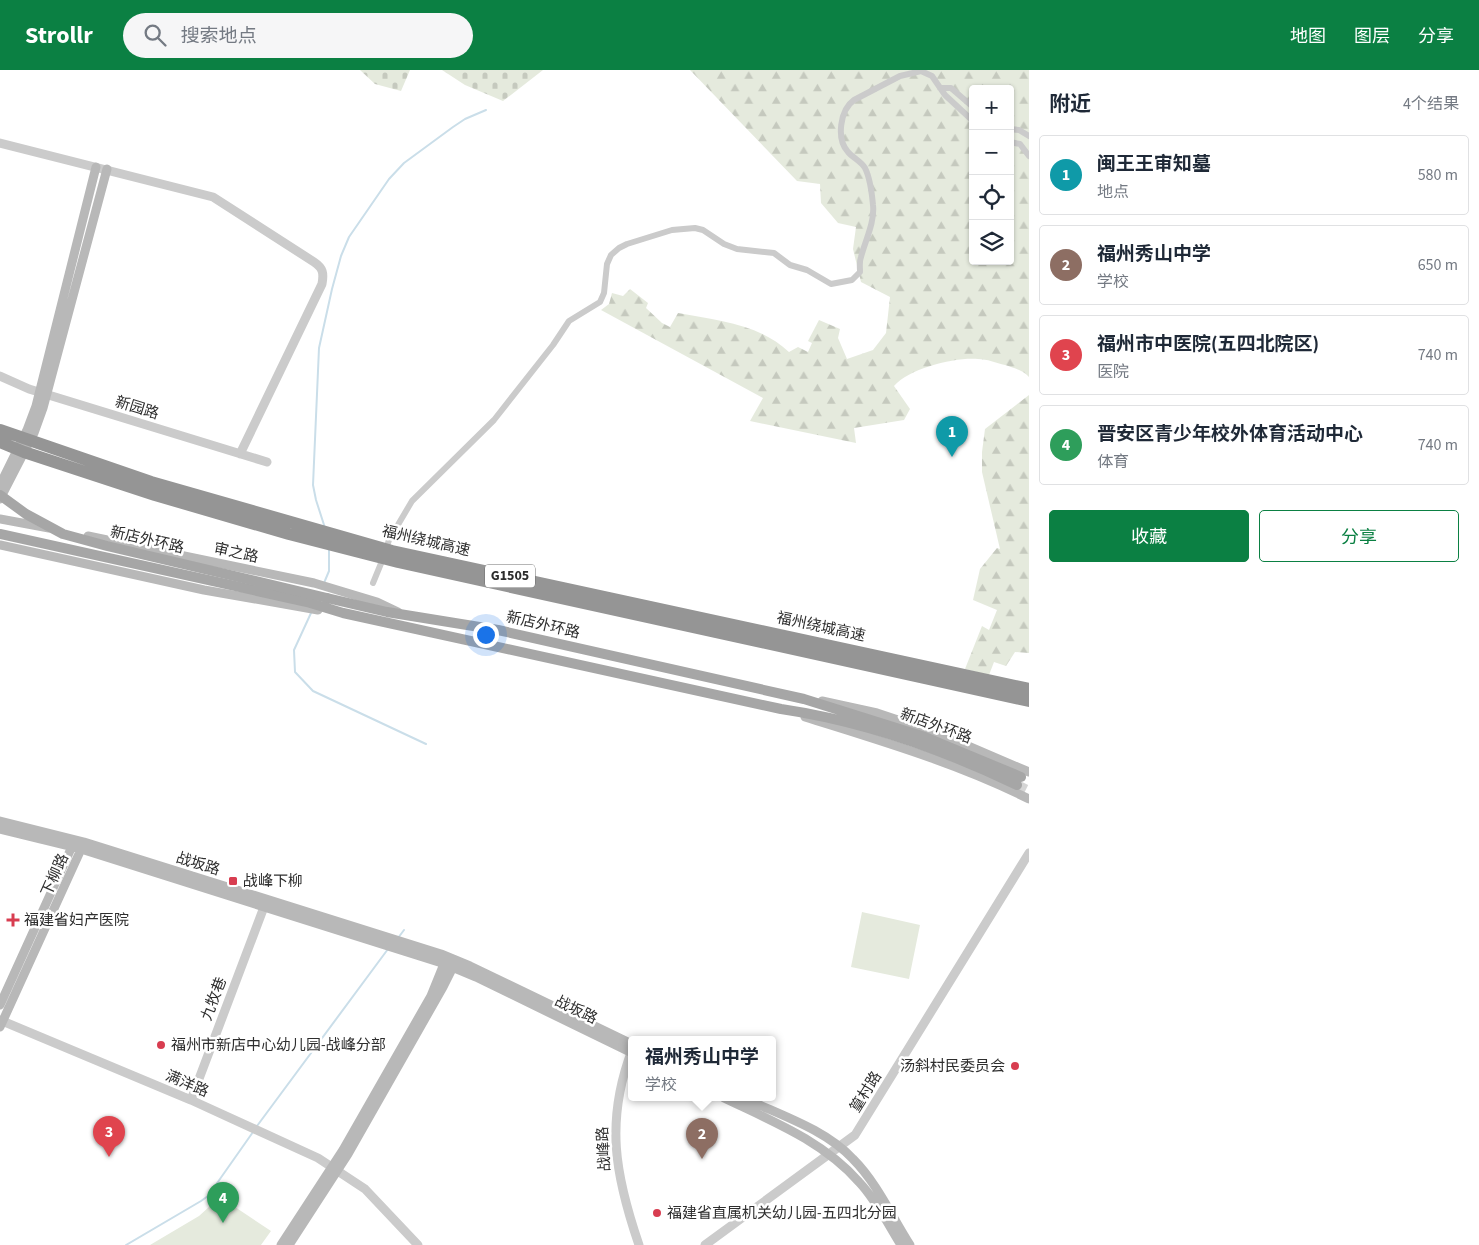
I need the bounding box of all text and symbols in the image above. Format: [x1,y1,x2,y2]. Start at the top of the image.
search box [123,13,473,58]
text: Strollr [25,18,93,53]
icon: search [141,21,169,49]
text: 搜索地点 [181,23,257,50]
text: 地图 [1290,24,1326,49]
text: 图层 [1354,24,1390,49]
text: 分享 [1418,24,1454,49]
map controls [969,85,1014,265]
button: + [969,85,1014,130]
text: 附近 [1049,89,1091,119]
text: 4个结果 [1403,93,1459,115]
button: − [969,130,1014,175]
text: 闽王王审知墓 [1097,151,1211,178]
text: 1 [1062,164,1070,186]
text: 580 m [1418,164,1458,186]
button: locate [969,175,1014,220]
text: 地点 [1097,181,1129,203]
button: layers [969,220,1014,265]
text: 福州秀山中学 [1097,241,1211,268]
text: 2 [1062,254,1070,276]
text: 650 m [1418,254,1458,276]
text: 学校 [1097,271,1129,293]
text: 福州市中医院(五四北院区) [1097,331,1319,358]
text: 3 [1062,344,1070,366]
text: 740 m [1418,344,1458,366]
text: 医院 [1097,361,1129,383]
street label: 新园路 [112,391,162,425]
pin: 1 [936,416,968,457]
text: 晋安区青少年校外体育活动中心 [1097,421,1363,448]
text: 4 [1062,434,1070,456]
text: 740 m [1418,434,1458,456]
text: 体育 [1097,451,1129,473]
button: 收藏 [1049,510,1249,562]
button: 分享 [1259,510,1459,562]
street label: 新店外环路 [108,521,186,559]
street label: 福州绕城高速 [380,521,472,561]
street label: 审之路 [212,538,260,568]
road number: G1505 [485,564,535,588]
street label: 新店外环路 [504,606,582,644]
street label: 福州绕城高速 [775,607,867,647]
your location [473,622,499,648]
street label: 新店外环路 [897,703,975,749]
street label: 战坂路 [173,847,223,881]
street label: 下柳路 [36,850,74,900]
place label: 战峰下柳 [243,871,303,892]
marker: 战峰下柳 [227,875,239,887]
place label: 福建省妇产医院 [24,910,129,931]
marker: 福建省妇产医院 [6,913,20,927]
street label: 九牧巷 [196,974,232,1024]
street label: 战坂路 [551,991,601,1029]
place label: 福州市新店中心幼儿园-战峰分部 [171,1035,386,1056]
popup [628,1036,776,1101]
marker: 福州市新店中心幼儿园-战峰分部 [155,1039,167,1051]
text: 福州秀山中学 [645,1044,759,1071]
place label: 汤斜村民委员会 [900,1056,1005,1077]
marker: 汤斜村民委员会 [1009,1060,1021,1072]
street label: 满洋路 [162,1066,212,1102]
street label: 篁村路 [845,1067,887,1117]
text: 学校 [645,1074,677,1096]
pin: 3 [93,1116,125,1157]
pin: 2 [686,1118,718,1159]
street label: 战峰路 [592,1126,616,1172]
pin: 4 [207,1182,239,1223]
place label: 福建省直属机关幼儿园-五四北分园 [667,1203,897,1224]
marker: 福建省直属机关幼儿园-五四北分园 [651,1207,663,1219]

